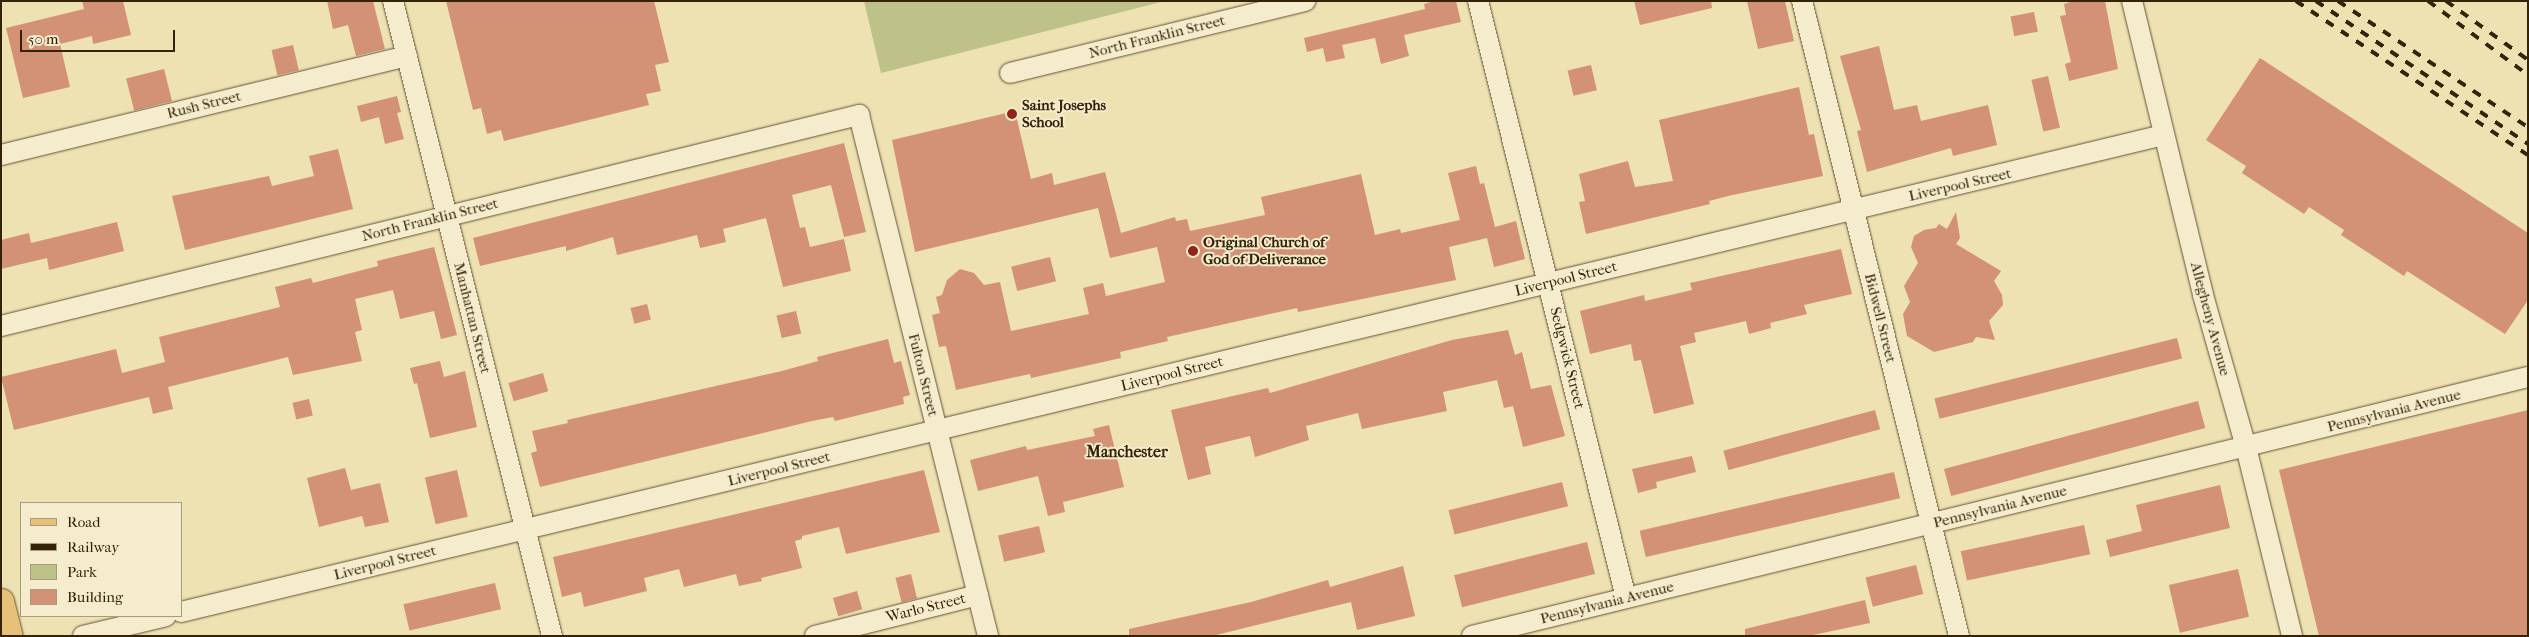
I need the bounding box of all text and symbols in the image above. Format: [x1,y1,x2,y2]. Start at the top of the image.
street label: North Franklin Street [1087,11,1227,63]
scale bar [22,20,178,52]
text: 50 m [28,30,58,48]
street label: Rush Street [165,87,243,123]
place label: Saint Josephs School [1022,96,1106,131]
marker: Saint Josephs School [1006,108,1018,120]
street label: Liverpool Street [1907,164,2013,206]
street label: North Franklin Street [360,194,500,246]
place label: Original Church of God of Deliverance [1203,233,1326,268]
marker: Original Church of God of Deliverance [1187,245,1199,257]
street label: Liverpool Street [1513,258,1619,300]
street label: Allegheny Avenue [2186,260,2234,378]
street label: Manhattan Street [449,261,495,375]
street label: Bidwell Street [1860,271,1900,365]
street label: Sedgwick Street [1546,305,1588,411]
street label: Fulton Street [904,332,942,418]
street label: Liverpool Street [1119,353,1225,395]
street label: Pennsylvania Avenue [2325,386,2463,436]
district label: Manchester [1086,442,1168,462]
street label: Liverpool Street [726,448,832,490]
street label: Pennsylvania Avenue [1931,482,2069,532]
legend [20,502,182,617]
text: Road [67,513,100,531]
text: Railway [67,538,119,556]
street label: Liverpool Street [332,542,438,584]
text: Park [67,563,97,581]
street label: Pennsylvania Avenue [1538,578,1676,628]
text: Building [67,588,123,606]
street label: Warlo Street [884,589,968,627]

